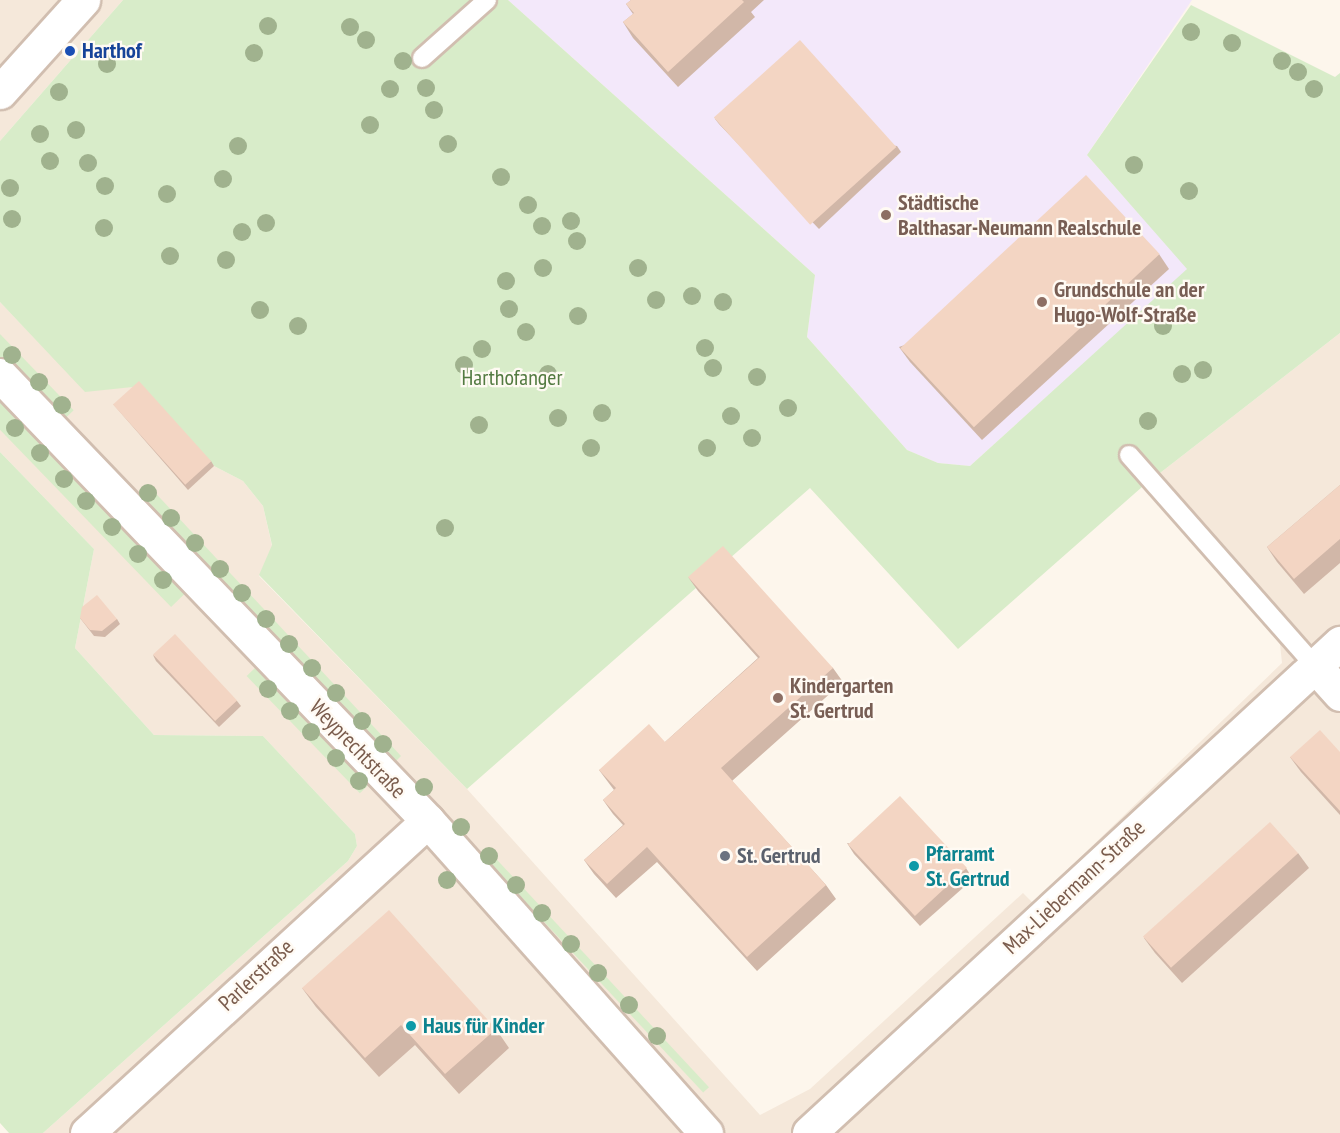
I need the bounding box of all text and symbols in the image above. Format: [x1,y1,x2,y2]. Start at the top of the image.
place label: Harthof [82,38,142,64]
marker: Harthof [63,44,77,58]
place label: Städtische Balthasar-Neumann Realschule [898,189,1141,240]
marker: Städtische Balthasar-Neumann Realschule [879,208,893,222]
place label: Grundschule an der Hugo-Wolf-Straße [1054,276,1204,328]
marker: Grundschule an der Hugo-Wolf-Straße [1035,295,1049,309]
park label: Harthofanger [462,365,562,391]
place label: Kindergarten St. Gertrud [790,672,893,724]
marker: Kindergarten St. Gertrud [771,691,785,705]
street label: Weyprechtstraße [304,694,412,804]
street label: Max-Liebermann-Straße [998,815,1150,959]
place label: Pfarramt St. Gertrud [926,840,1011,891]
place label: St. Gertrud [737,843,822,869]
marker: St. Gertrud [718,849,732,863]
marker: Pfarramt St. Gertrud [907,859,921,873]
street label: Parlerstraße [213,934,299,1016]
place label: Haus für Kinder [423,1013,544,1039]
marker: Haus für Kinder [404,1019,418,1033]

